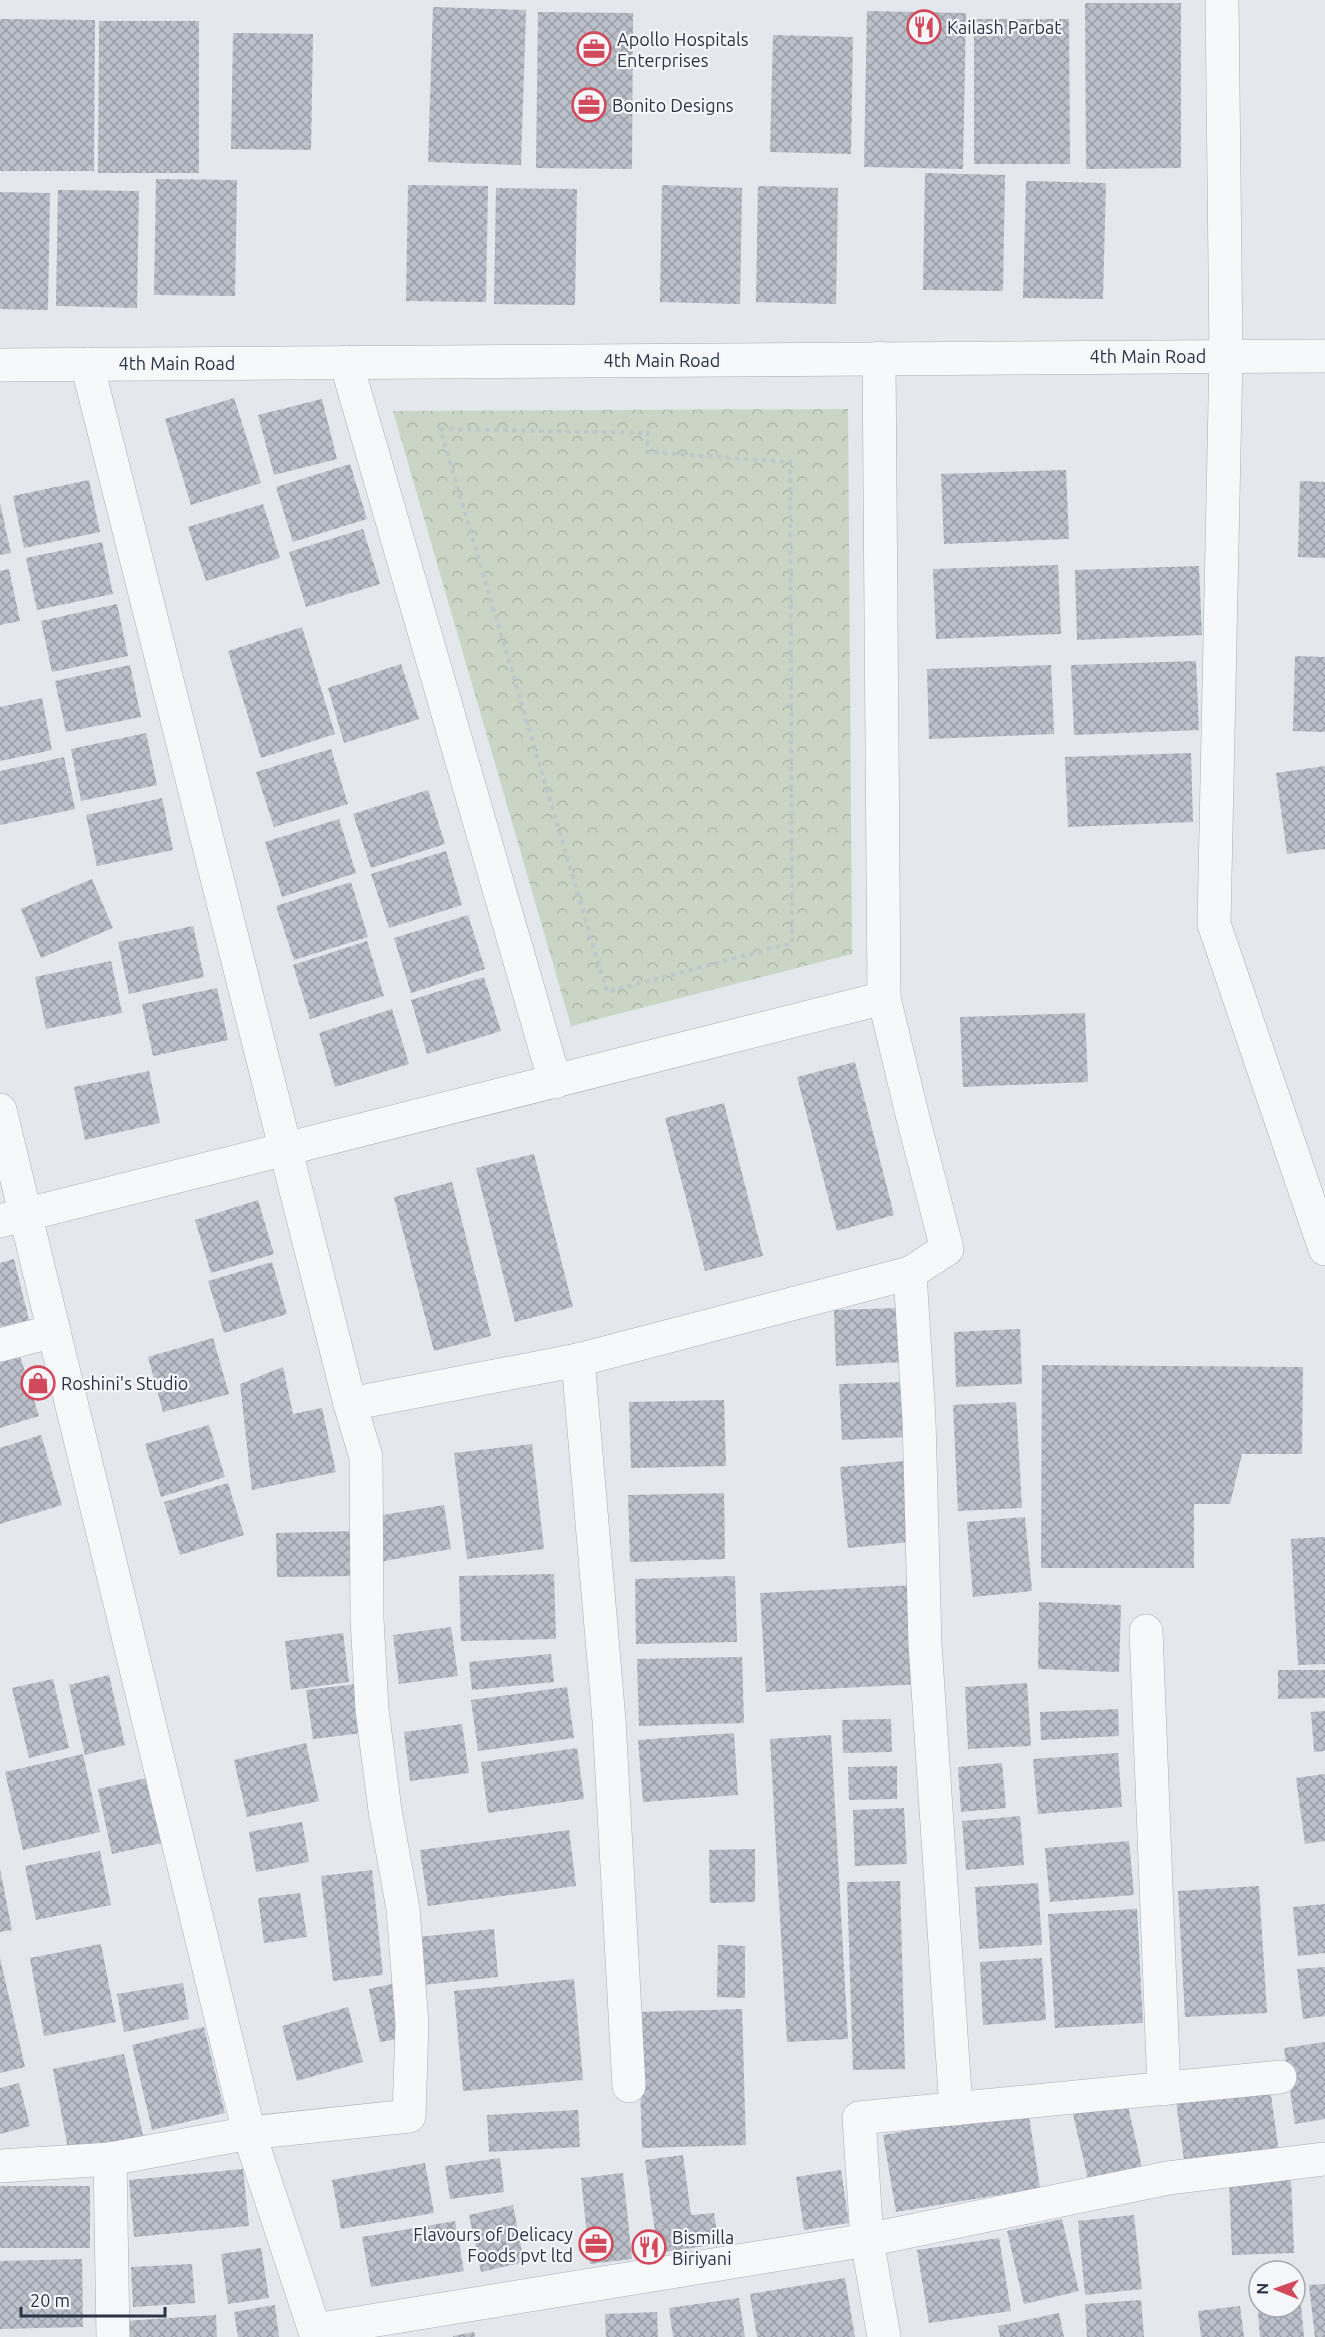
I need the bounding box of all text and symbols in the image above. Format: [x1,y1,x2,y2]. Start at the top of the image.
restaurant icon: Kailash Parbat [906,9,942,45]
place label: Kailash Parbat [947,17,1061,37]
place label: Apollo Hospitals Enterprises [617,29,749,70]
office icon: Apollo Hospitals Enterprises [576,31,612,67]
office icon: Bonito Designs [571,87,607,123]
place label: Bonito Designs [612,95,734,115]
street label: 4th Main Road [1090,346,1206,366]
street label: 4th Main Road [604,350,720,370]
street label: 4th Main Road [119,353,235,373]
shop icon: Roshini's Studio [20,1365,56,1401]
place label: Roshini's Studio [61,1373,188,1393]
place label: Flavours of Delicacy Foods pvt ltd [413,2224,573,2265]
office icon: Flavours of Delicacy Foods pvt ltd [578,2226,614,2262]
place label: Bismilla Biriyani [672,2227,734,2268]
restaurant icon: Bismilla Biriyani [631,2229,667,2265]
north arrow [1247,2259,1307,2319]
scale bar [21,2280,165,2318]
text: N [1253,2283,1271,2295]
text: 20 m [30,2290,70,2310]

